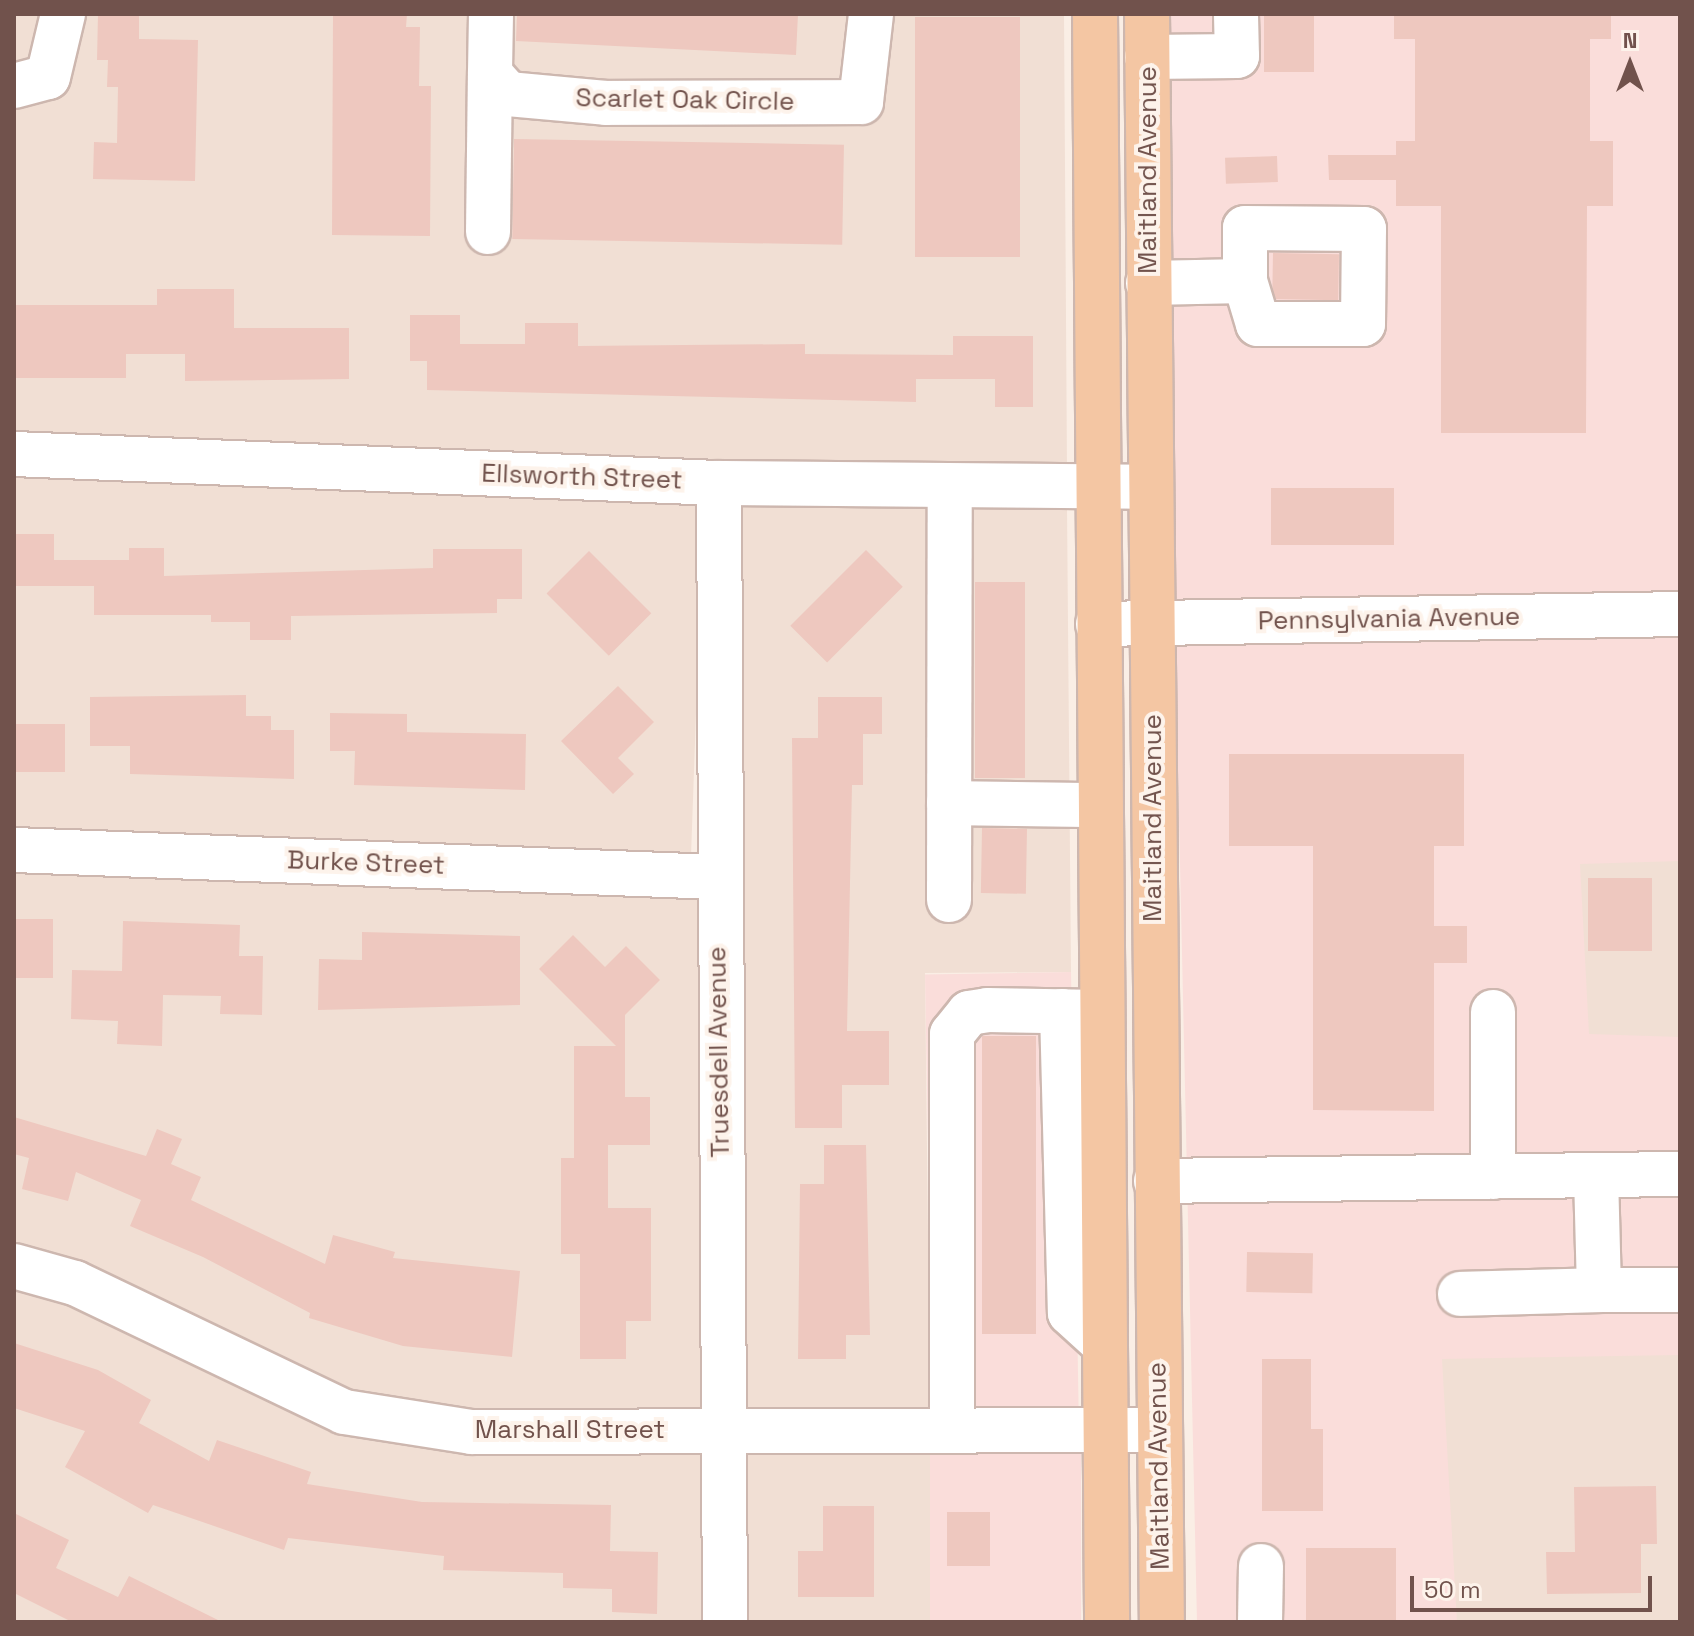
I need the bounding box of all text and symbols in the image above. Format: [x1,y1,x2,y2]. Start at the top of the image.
north arrow [1590,24,1670,104]
text: N [1623,26,1637,54]
street label: Maitland Avenue [1132,66,1164,274]
street label: Scarlet Oak Circle [575,82,795,118]
street label: Ellsworth Street [481,458,683,496]
street label: Pennsylvania Avenue [1257,601,1521,637]
street label: Maitland Avenue [1137,714,1169,922]
street label: Burke Street [287,845,445,881]
street label: Truesdell Avenue [702,946,736,1158]
street label: Maitland Avenue [1142,1362,1176,1570]
street label: Marshall Street [475,1414,665,1446]
scale bar [1414,1560,1656,1610]
text: 50 m [1424,1574,1481,1605]

